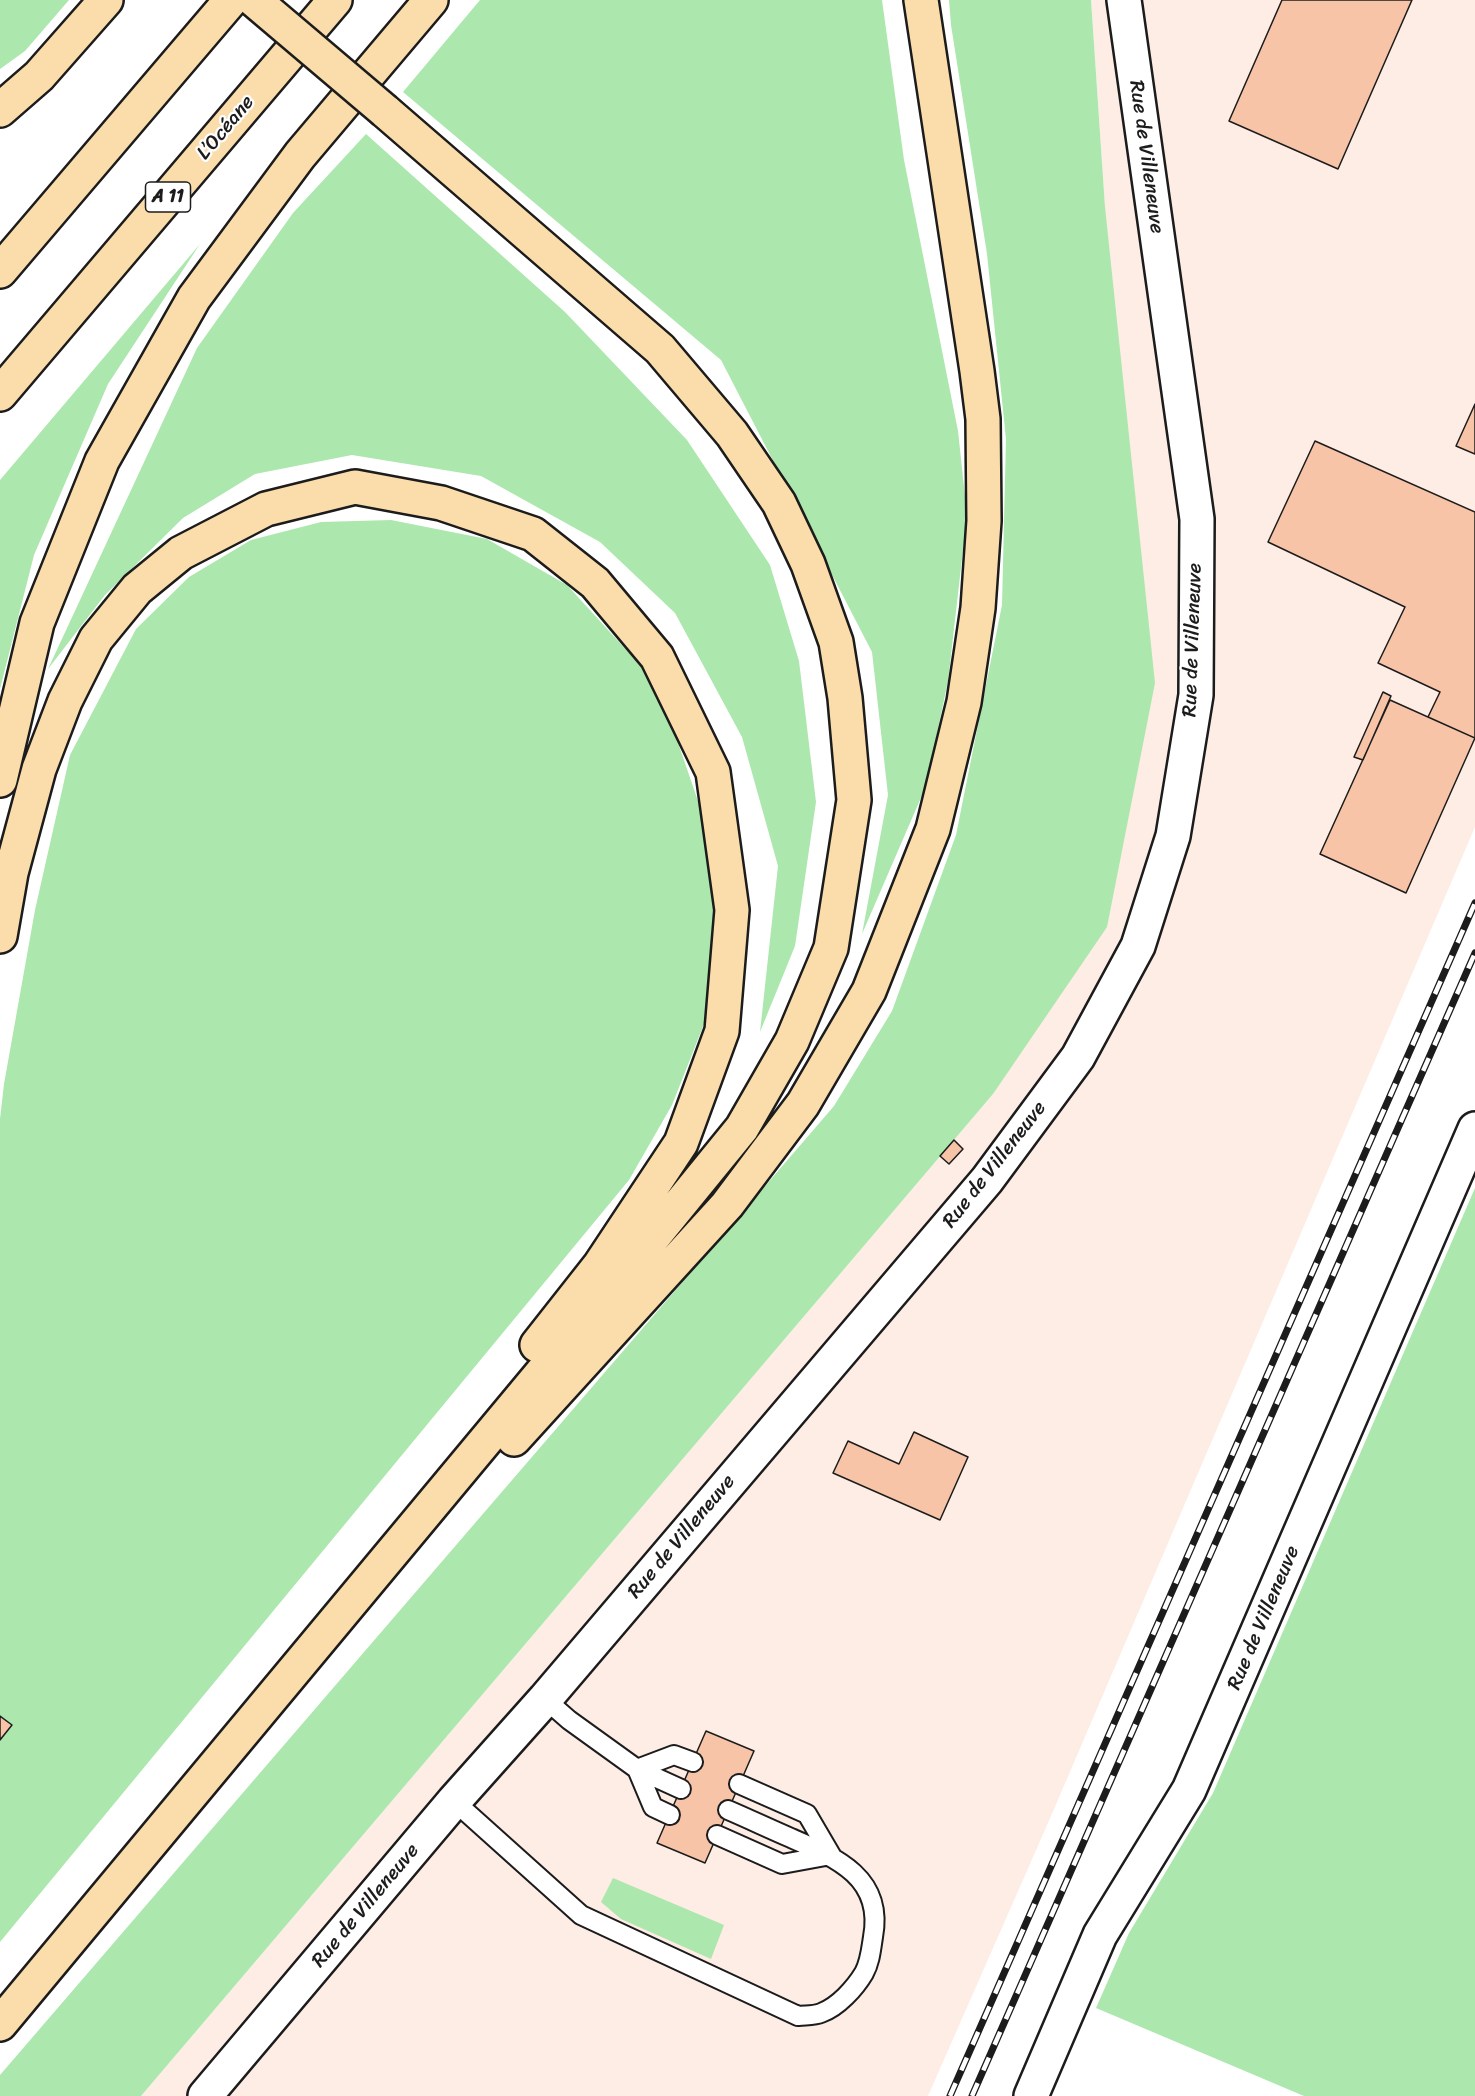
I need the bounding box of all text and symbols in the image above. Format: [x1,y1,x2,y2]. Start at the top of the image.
street label: Rue de Villeneuve [1123,79,1169,235]
street label: L’Océane [192,91,260,165]
road number: A 11 [146,182,190,212]
street label: Rue de Villeneuve [1178,563,1208,717]
street label: Rue de Villeneuve [938,1097,1052,1233]
street label: Rue de Villeneuve [623,1470,741,1604]
street label: Rue de Villeneuve [1223,1542,1305,1694]
street label: Rue de Villeneuve [307,1839,425,1973]

